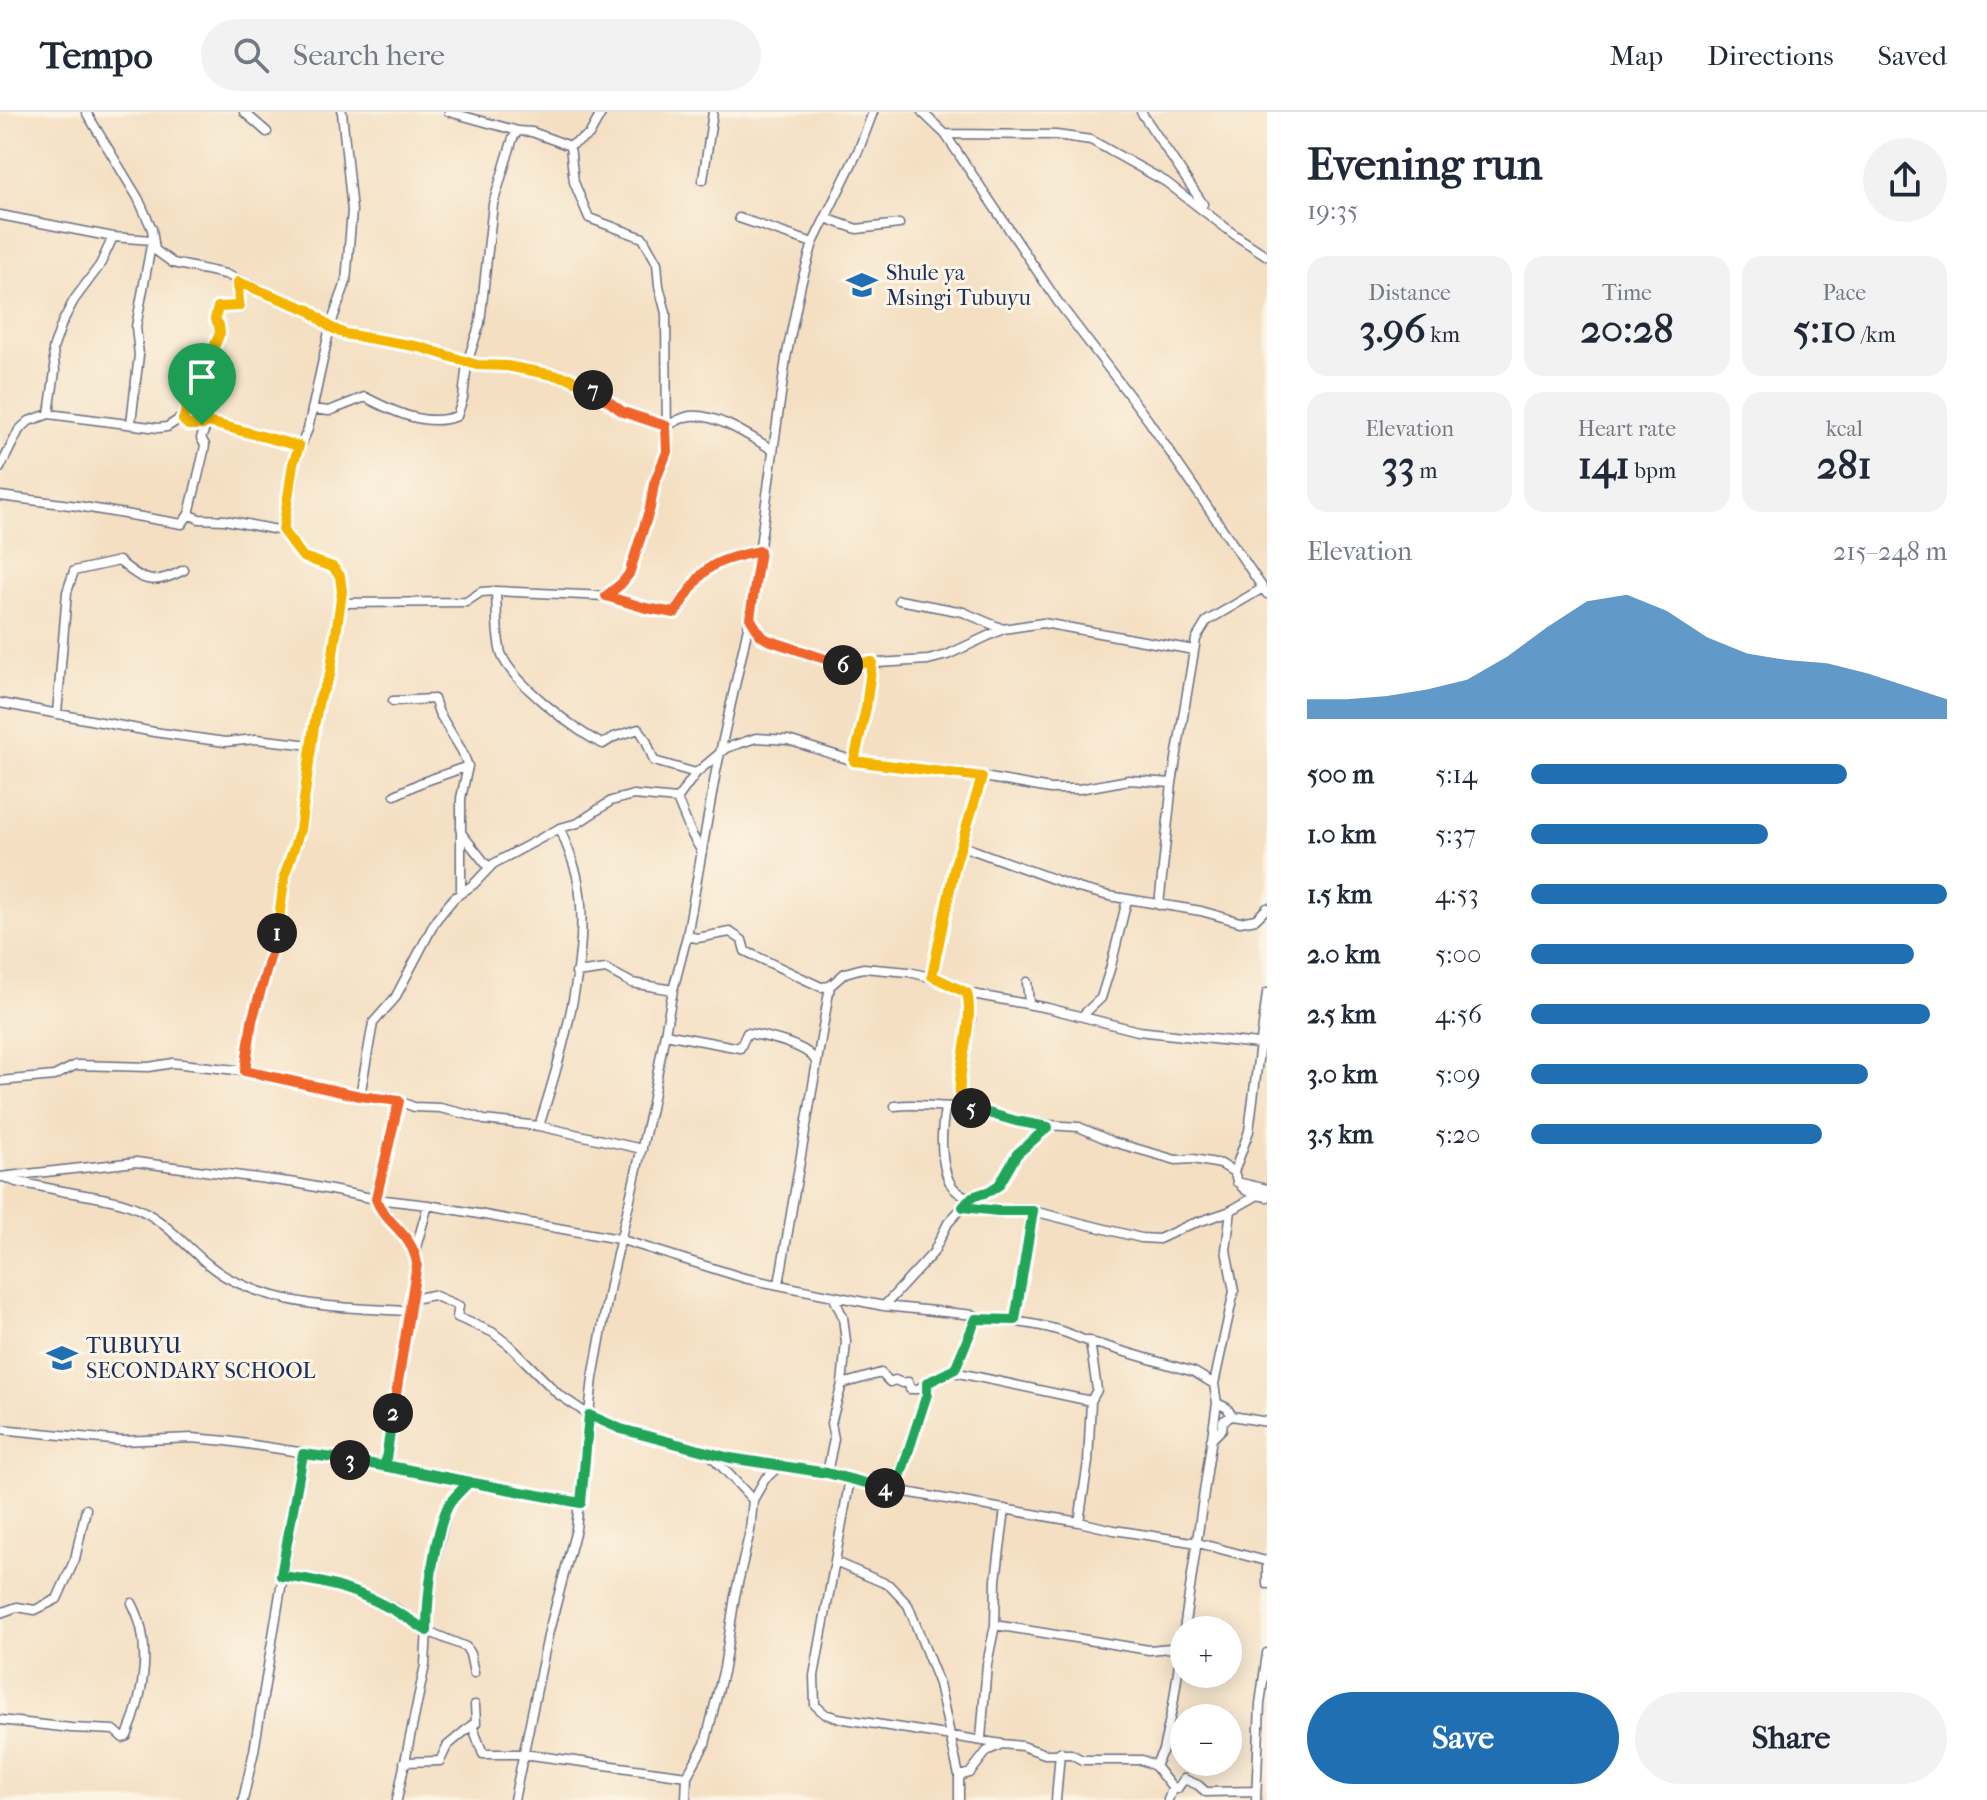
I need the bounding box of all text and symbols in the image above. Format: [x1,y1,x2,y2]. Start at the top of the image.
search box [201,19,761,91]
text: Tempo [40,33,153,78]
icon: search [229,33,273,77]
text: Search here [293,38,445,73]
text: Map [1610,39,1663,72]
text: Directions [1707,39,1834,72]
text: Saved [1878,39,1947,72]
button: share [1863,138,1947,222]
text: Evening run [1307,139,1542,190]
text: 19:35 [1307,195,1358,226]
place label: Shule ya Msingi Tubuyu [886,260,1032,311]
school or university icon: Shule ya Msingi Tubuyu [845,268,879,302]
text: Distance [1368,280,1451,306]
text: Time [1602,280,1652,306]
text: Pace [1822,280,1866,306]
text: 3.96 [1359,306,1426,352]
text: 20:28 [1580,306,1673,352]
text: 5:10 [1793,306,1856,352]
text: km [1426,322,1460,348]
text: /km [1856,322,1896,348]
pin [168,343,236,425]
icon: arrive [180,355,224,399]
pin: 7 [573,370,613,410]
text: 7 [588,377,598,403]
text: Elevation [1365,416,1454,442]
text: Heart rate [1578,416,1676,442]
text: kcal [1826,416,1863,442]
text: 33 [1382,442,1415,488]
text: 141 [1578,442,1630,488]
text: 281 [1817,442,1872,488]
text: m [1415,458,1438,484]
text: bpm [1630,458,1676,484]
text: Elevation [1307,536,1412,567]
text: 215–248 m [1833,536,1947,567]
pin: 6 [823,645,863,685]
text: 6 [837,652,849,678]
text: 500 m [1307,759,1374,790]
text: 5:14 [1435,759,1477,790]
text: 1.0 km [1307,819,1376,850]
text: 5:37 [1435,819,1476,850]
text: 1.5 km [1307,879,1372,910]
text: 4:53 [1435,879,1479,910]
pin: 1 [257,913,297,953]
text: 1 [273,920,281,946]
text: 2.0 km [1307,939,1380,970]
text: 5:00 [1435,939,1481,970]
text: 2.5 km [1307,999,1376,1030]
text: 4:56 [1435,999,1482,1030]
text: 3.0 km [1307,1059,1378,1090]
text: 5:09 [1435,1059,1481,1090]
pin: 5 [951,1088,991,1128]
text: 5 [966,1095,976,1121]
text: 3.5 km [1307,1119,1373,1150]
text: 5:20 [1435,1119,1480,1150]
place label: TUBUYU SECONDARY SCHOOL [86,1333,316,1384]
school or university icon: TUBUYU SECONDARY SCHOOL [45,1341,79,1375]
pin: 2 [373,1393,413,1433]
text: 2 [387,1400,399,1426]
pin: 3 [330,1440,370,1480]
text: 3 [345,1447,355,1473]
pin: 4 [865,1468,905,1508]
text: 4 [879,1475,892,1501]
map controls [1170,1616,1242,1776]
button: + [1170,1616,1242,1688]
button: Save [1307,1692,1619,1784]
button: Share [1635,1692,1947,1784]
button: − [1170,1704,1242,1776]

